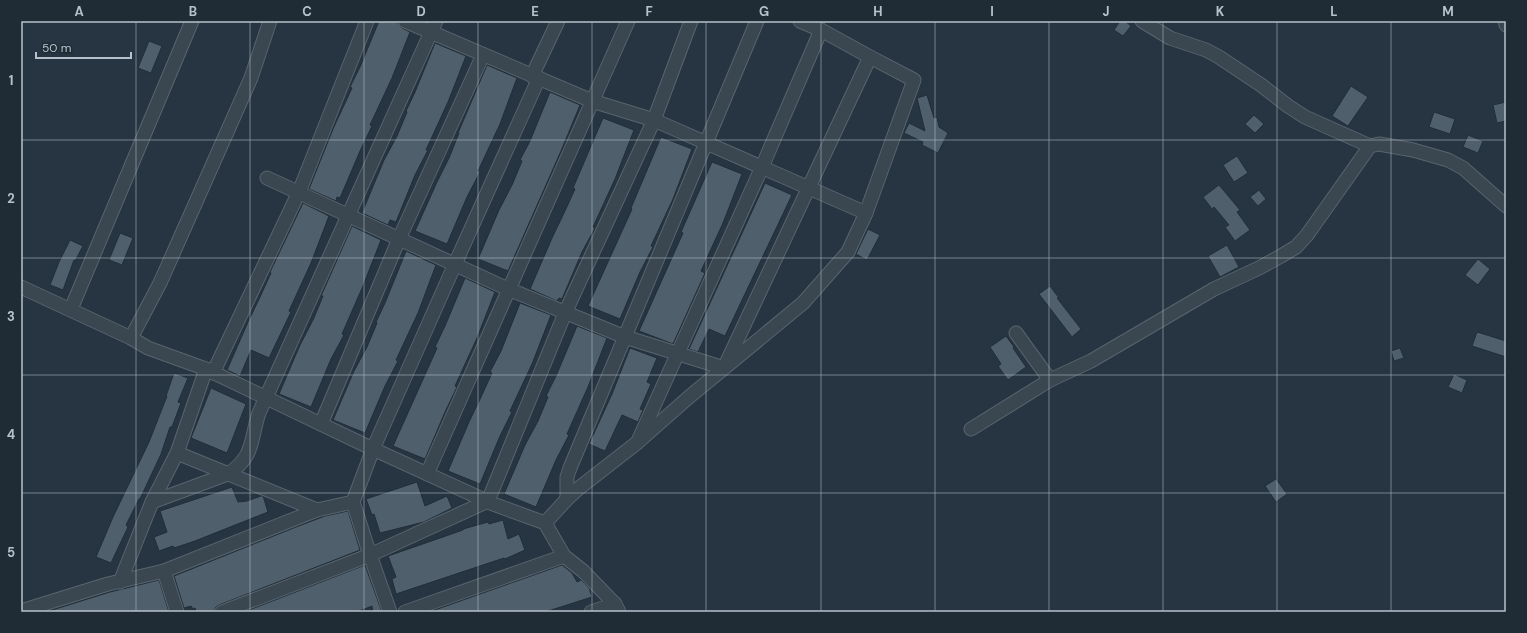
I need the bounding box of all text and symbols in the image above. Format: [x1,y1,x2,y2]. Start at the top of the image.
text: A [74,3,84,20]
text: B [189,3,197,20]
text: C [302,3,312,20]
text: D [416,3,426,20]
text: E [531,3,539,20]
text: F [645,3,653,20]
text: G [759,3,769,20]
text: H [873,3,883,20]
text: I [990,3,994,20]
text: J [1102,3,1110,20]
text: K [1216,3,1225,20]
text: L [1330,3,1338,20]
text: M [1442,3,1454,20]
scale bar [36,34,131,60]
text: 50 m [42,40,71,56]
text: 1 [9,72,13,89]
text: 2 [7,190,15,207]
text: 3 [7,308,15,325]
text: 4 [7,426,15,443]
text: 5 [7,544,15,561]

